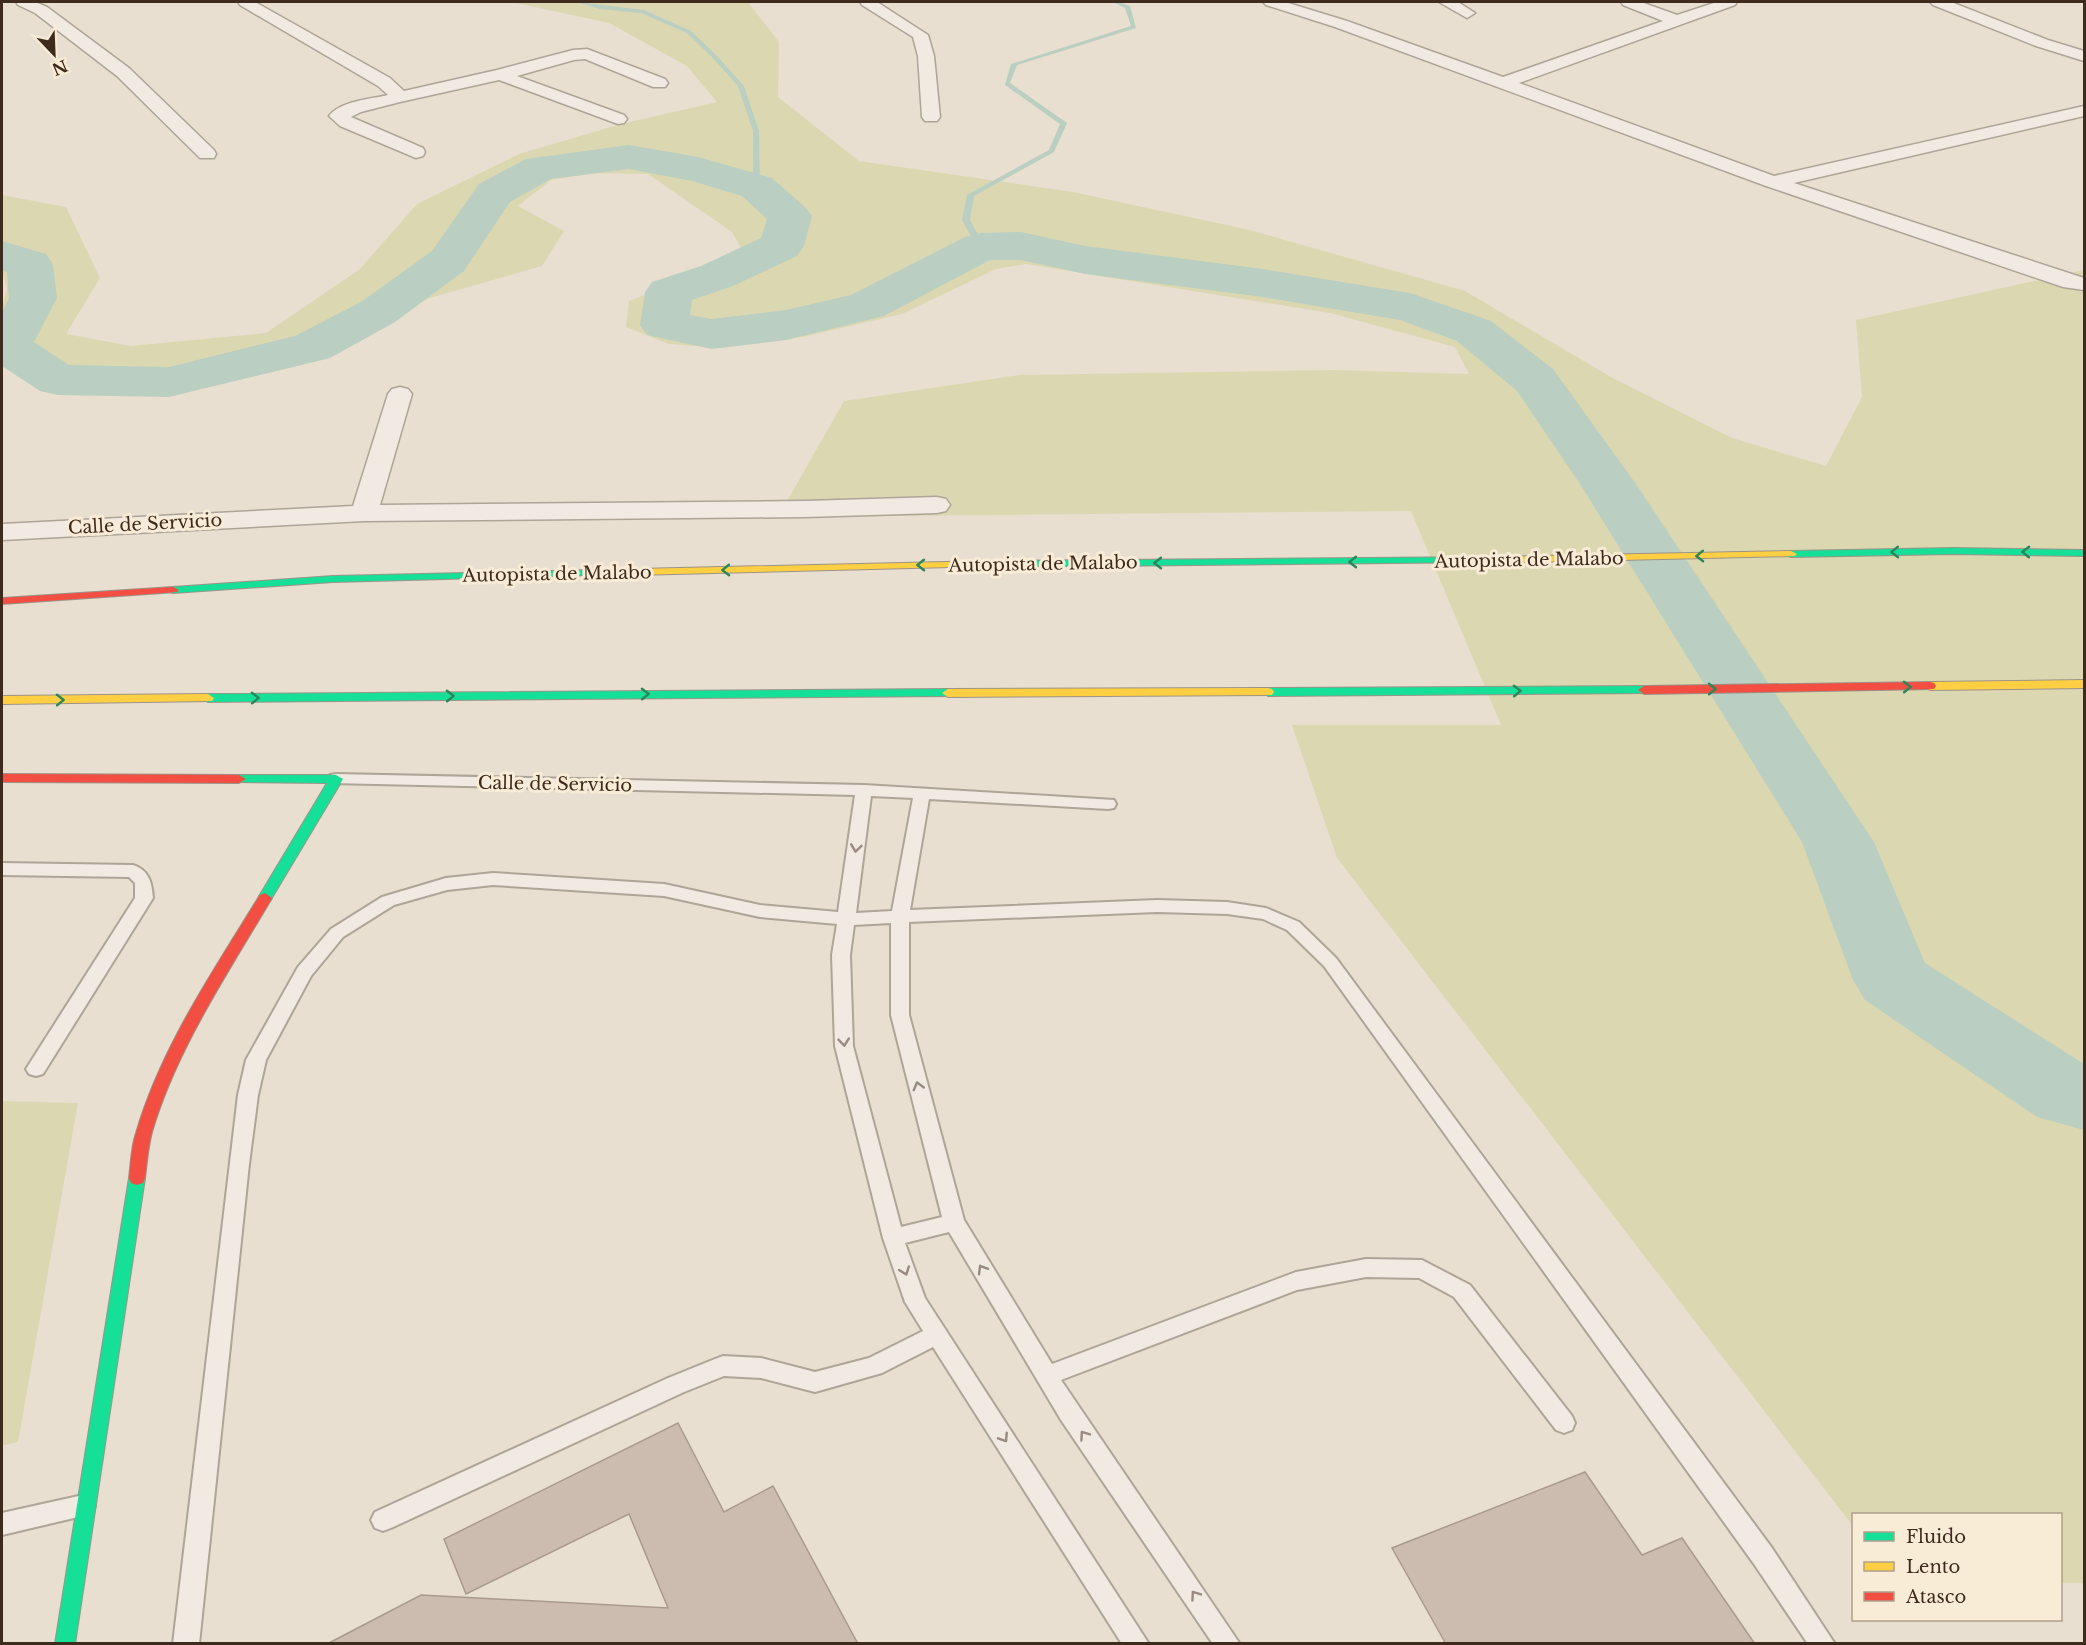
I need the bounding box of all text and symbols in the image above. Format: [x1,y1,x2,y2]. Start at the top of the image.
north arrow [24,24,84,84]
text: N [49,56,71,80]
street label: Calle de Servicio [67,509,223,539]
one-way arrow [1891,546,1900,558]
one-way arrow [2022,546,2031,558]
street label: Autopista de Malabo [1433,547,1624,573]
one-way arrow [1696,550,1705,562]
street label: Autopista de Malabo [947,551,1138,577]
one-way arrow [1348,556,1357,568]
one-way arrow [1153,557,1162,569]
one-way arrow [916,559,925,572]
street label: Autopista de Malabo [461,561,652,587]
one-way arrow [721,564,730,576]
one-way arrow [1902,680,1911,693]
one-way arrow [1707,683,1716,695]
one-way arrow [1512,685,1521,697]
one-way arrow [640,688,649,700]
one-way arrow [445,690,454,702]
one-way arrow [250,692,259,704]
one-way arrow [55,694,64,706]
street label: Calle de Servicio [478,772,632,796]
one-way arrow [850,844,862,853]
one-way arrow [837,1038,850,1047]
one-way arrow [913,1082,926,1092]
one-way arrow [898,1265,911,1276]
one-way arrow [978,1265,989,1275]
one-way arrow [1080,1431,1091,1442]
one-way arrow [997,1432,1009,1442]
legend [1852,1513,2062,1621]
text: Fluido [1906,1526,1966,1548]
text: Lento [1906,1556,1960,1578]
text: Atasco [1905,1586,1966,1608]
one-way arrow [1191,1591,1202,1602]

